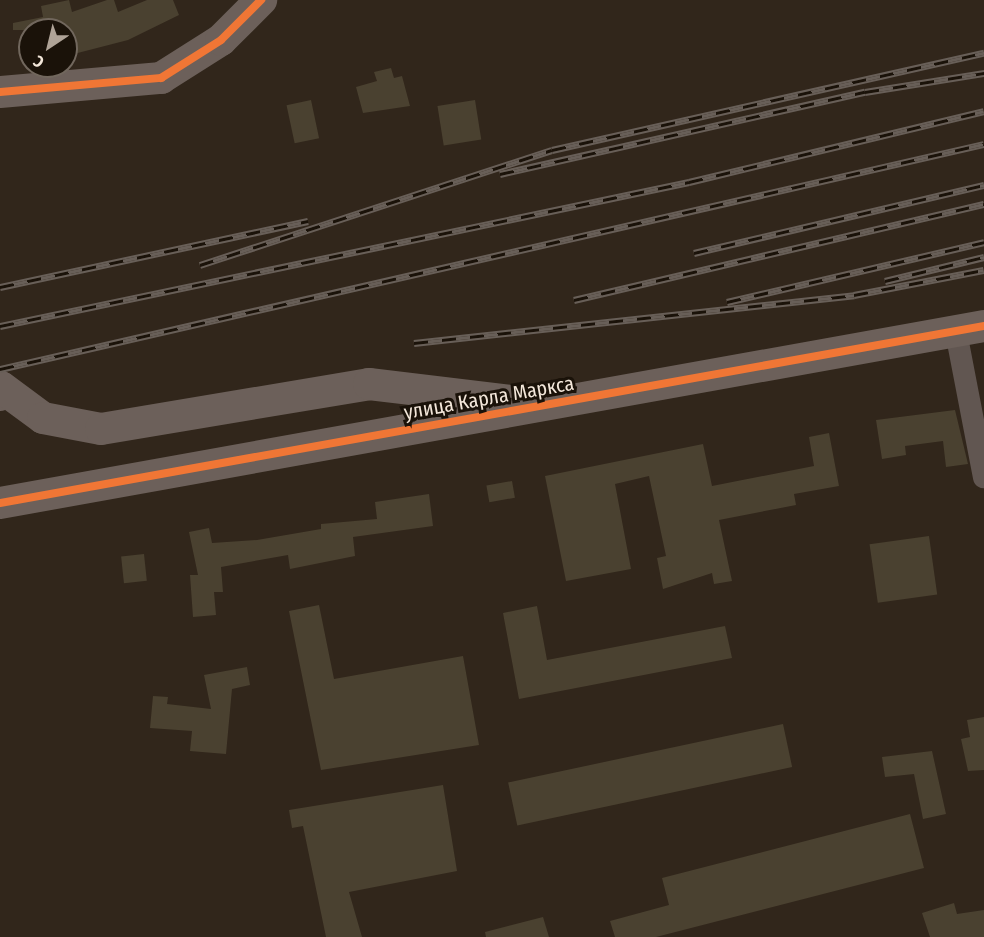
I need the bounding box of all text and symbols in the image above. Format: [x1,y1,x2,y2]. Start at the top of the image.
north arrow [18,18,78,78]
text: С [30,51,47,72]
street label: улица Карла Маркса [402,371,576,425]

